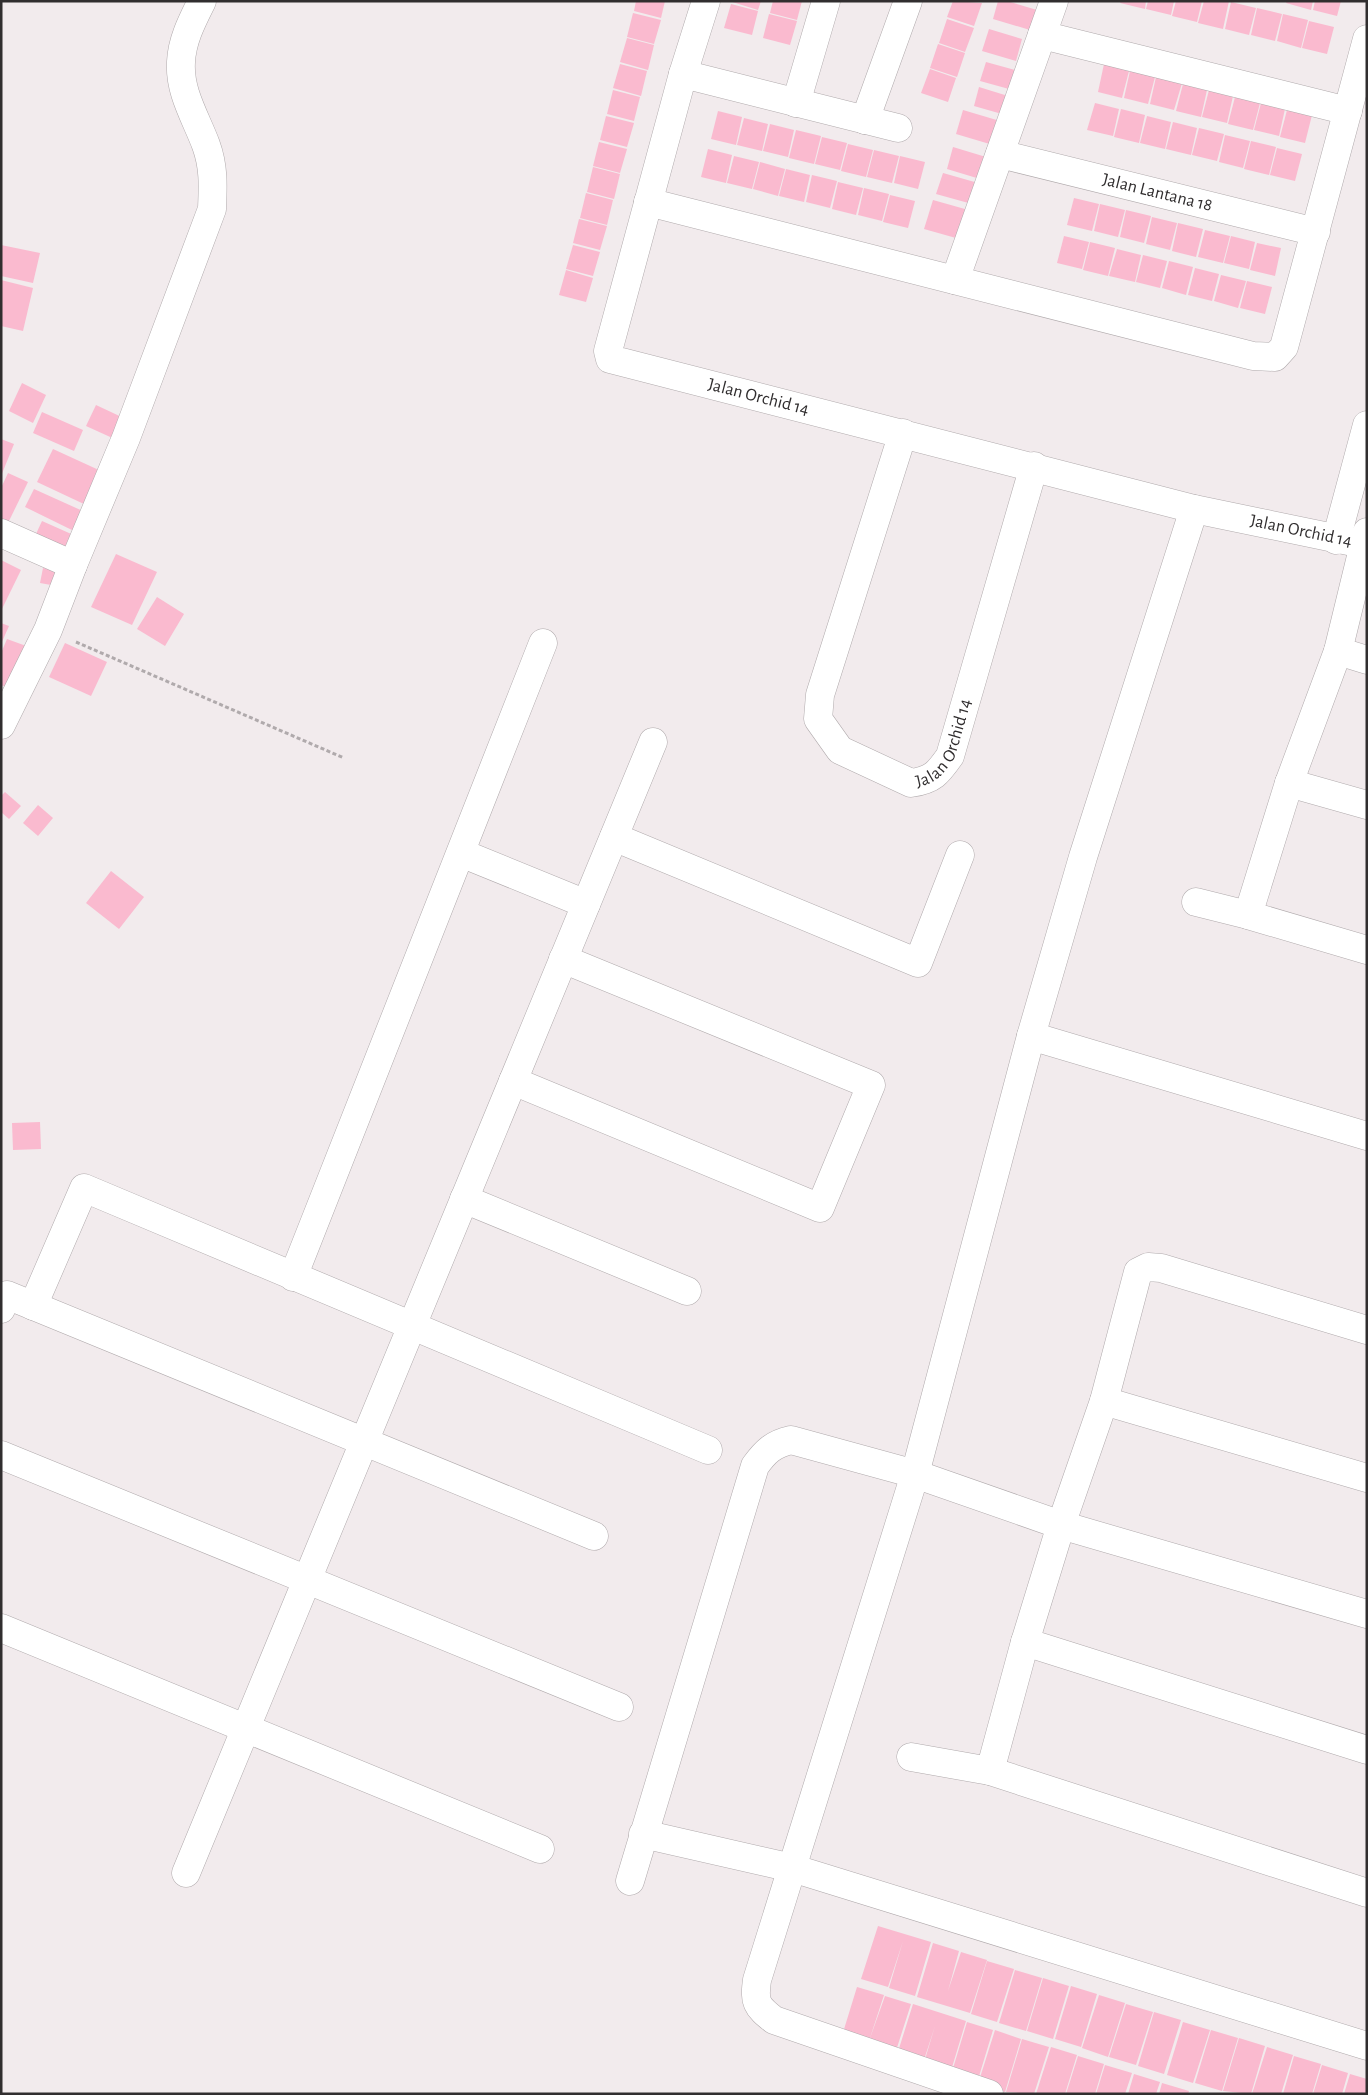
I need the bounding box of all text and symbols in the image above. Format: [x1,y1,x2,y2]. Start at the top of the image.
street label: Jalan Lantana 18 [1100,171,1214,215]
street label: Jalan Orchid 14 [706,376,811,419]
street label: Jalan Orchid 14 [1249,512,1354,551]
street label: Jalan Orchid 14 [914,696,975,791]

